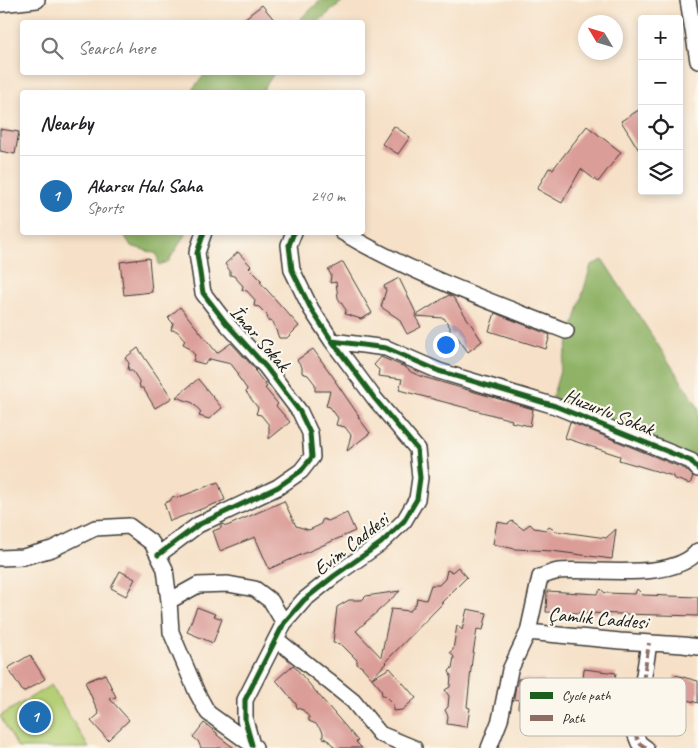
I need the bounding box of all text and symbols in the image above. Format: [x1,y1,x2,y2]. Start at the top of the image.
north arrow [578,15,623,60]
map controls [638,15,683,195]
button: + [638,15,683,60]
search box [20,20,365,75]
icon: search [38,34,66,62]
text: Search here [78,36,155,60]
button: − [638,60,683,105]
button: locate [638,105,683,150]
text: Nearby [40,110,93,136]
button: layers [638,150,683,195]
text: Akarsu Halı Saha [87,174,202,198]
text: 1 [52,186,60,206]
text: 240 m [311,186,345,206]
text: Sports [87,198,123,218]
street label: İmar Sokak [224,300,297,378]
your location [433,332,459,358]
street label: Huzurlu Sokak [560,383,659,442]
street label: Evim Caddesi [309,506,395,581]
street label: Çamlık Caddesi [547,601,651,635]
legend [520,678,686,736]
text: Cycle path [562,687,611,704]
pin: 1 [19,698,51,736]
text: Path [562,710,586,727]

